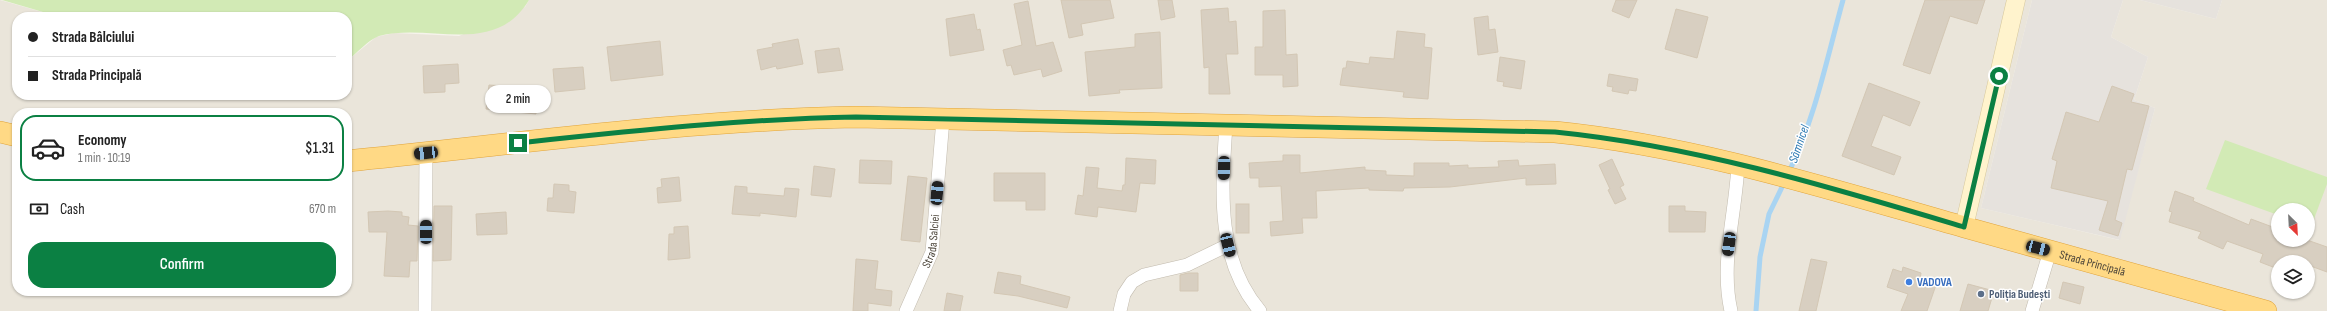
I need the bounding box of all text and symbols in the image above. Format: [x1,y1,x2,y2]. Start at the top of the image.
text: Strada Bâlciului [52,28,134,47]
text: Strada Principală [52,66,142,85]
route start [1990,67,2008,85]
callout: 2 min [485,85,551,113]
text: 2 min [506,91,530,107]
water label: Sâmnicel [1785,122,1813,165]
icon: car [30,130,66,166]
text: Economy [78,131,127,150]
route end [509,134,527,152]
text: $1.31 [305,139,334,158]
car [413,146,439,160]
text: 1 min · 10:19 [78,150,131,166]
car [1218,156,1230,180]
car [930,181,944,205]
icon: cash [28,198,50,220]
text: Cash [60,200,85,219]
text: 670 m [309,201,336,217]
north arrow [2271,203,2315,247]
map controls [2271,203,2315,299]
street label: Strada Salciei [918,214,943,270]
car [420,220,432,244]
car [1721,231,1737,257]
car [1219,232,1237,258]
car [2025,239,2051,257]
button: Confirm [28,242,336,288]
street label: Strada Principală [2058,247,2127,279]
button: layers [2271,255,2315,299]
place label: VADOVA [1917,275,1952,290]
marker: VADOVA [1904,277,1914,287]
place label: Poliția Budești [1989,287,2050,302]
marker: Poliția Budești [1976,289,1986,299]

